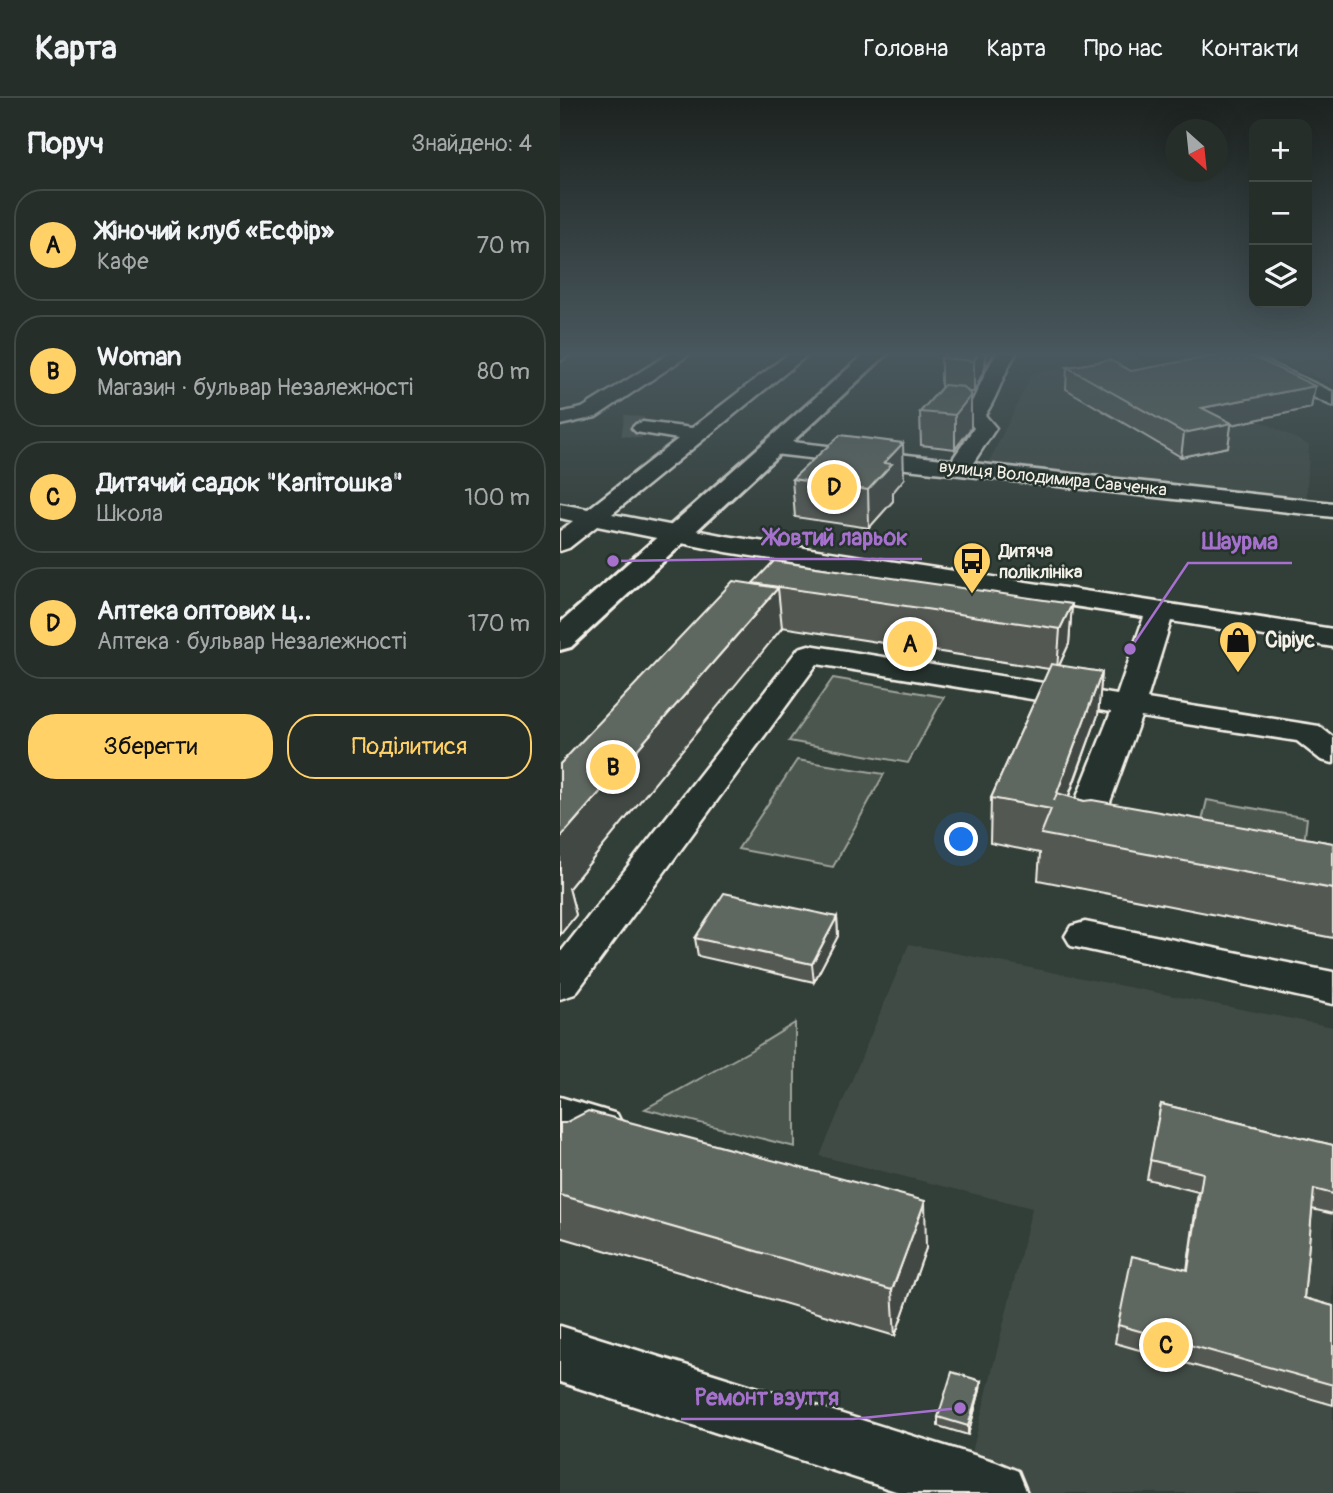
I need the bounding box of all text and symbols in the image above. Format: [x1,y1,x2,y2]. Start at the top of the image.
text: Карта [35,28,117,69]
text: Головна [864,34,948,63]
text: Карта [986,34,1046,63]
text: Про нас [1084,34,1163,63]
text: Контакти [1201,34,1298,63]
north arrow [1165,119,1228,182]
map controls [1249,119,1312,308]
button: + [1249,119,1312,182]
text: Поруч [28,125,104,162]
text: Знайдено: 4 [412,129,532,158]
button: − [1249,182,1312,245]
text: Жіночий клуб «Есфір» [97,215,334,247]
text: A [46,231,60,260]
text: 70 m [477,231,530,260]
button: layers [1249,245,1312,308]
text: Кафе [97,247,149,276]
text: Woman [97,341,182,373]
text: B [46,357,60,386]
text: 80 m [477,357,530,386]
text: Магазин · бульвар Незалежності [97,373,413,402]
street label: вулиця Володимира Савченка [938,455,1168,502]
pin: D [811,461,857,513]
text: Дитячий садок "Капітошка" [97,467,403,499]
text: C [46,483,60,512]
text: 100 m [464,483,530,512]
text: Школа [97,499,163,528]
callout: Жовтий ларьок [750,515,922,559]
callout: Шаурма [1188,519,1292,563]
text: Жовтий ларьок [760,523,908,552]
text: Шаурма [1201,527,1278,556]
bus stop icon: Дитяча поліклініка [951,540,993,595]
place label: Дитяча поліклініка [998,540,1083,584]
text: Аптека оптових ц‥ [97,595,312,627]
text: D [46,609,60,638]
text: 170 m [468,609,530,638]
pin: A [887,618,933,670]
shop icon: Сіріус [1217,619,1259,674]
text: Аптека · бульвар Незалежності [97,627,407,656]
place label: Сіріус [1265,627,1315,654]
button: Зберегти [28,714,273,779]
button: Поділитися [287,714,532,779]
pin: B [590,741,636,793]
your location [944,822,978,856]
pin: C [1143,1319,1189,1371]
callout: Ремонт взуття [681,1375,853,1419]
text: Ремонт взуття [695,1383,839,1412]

